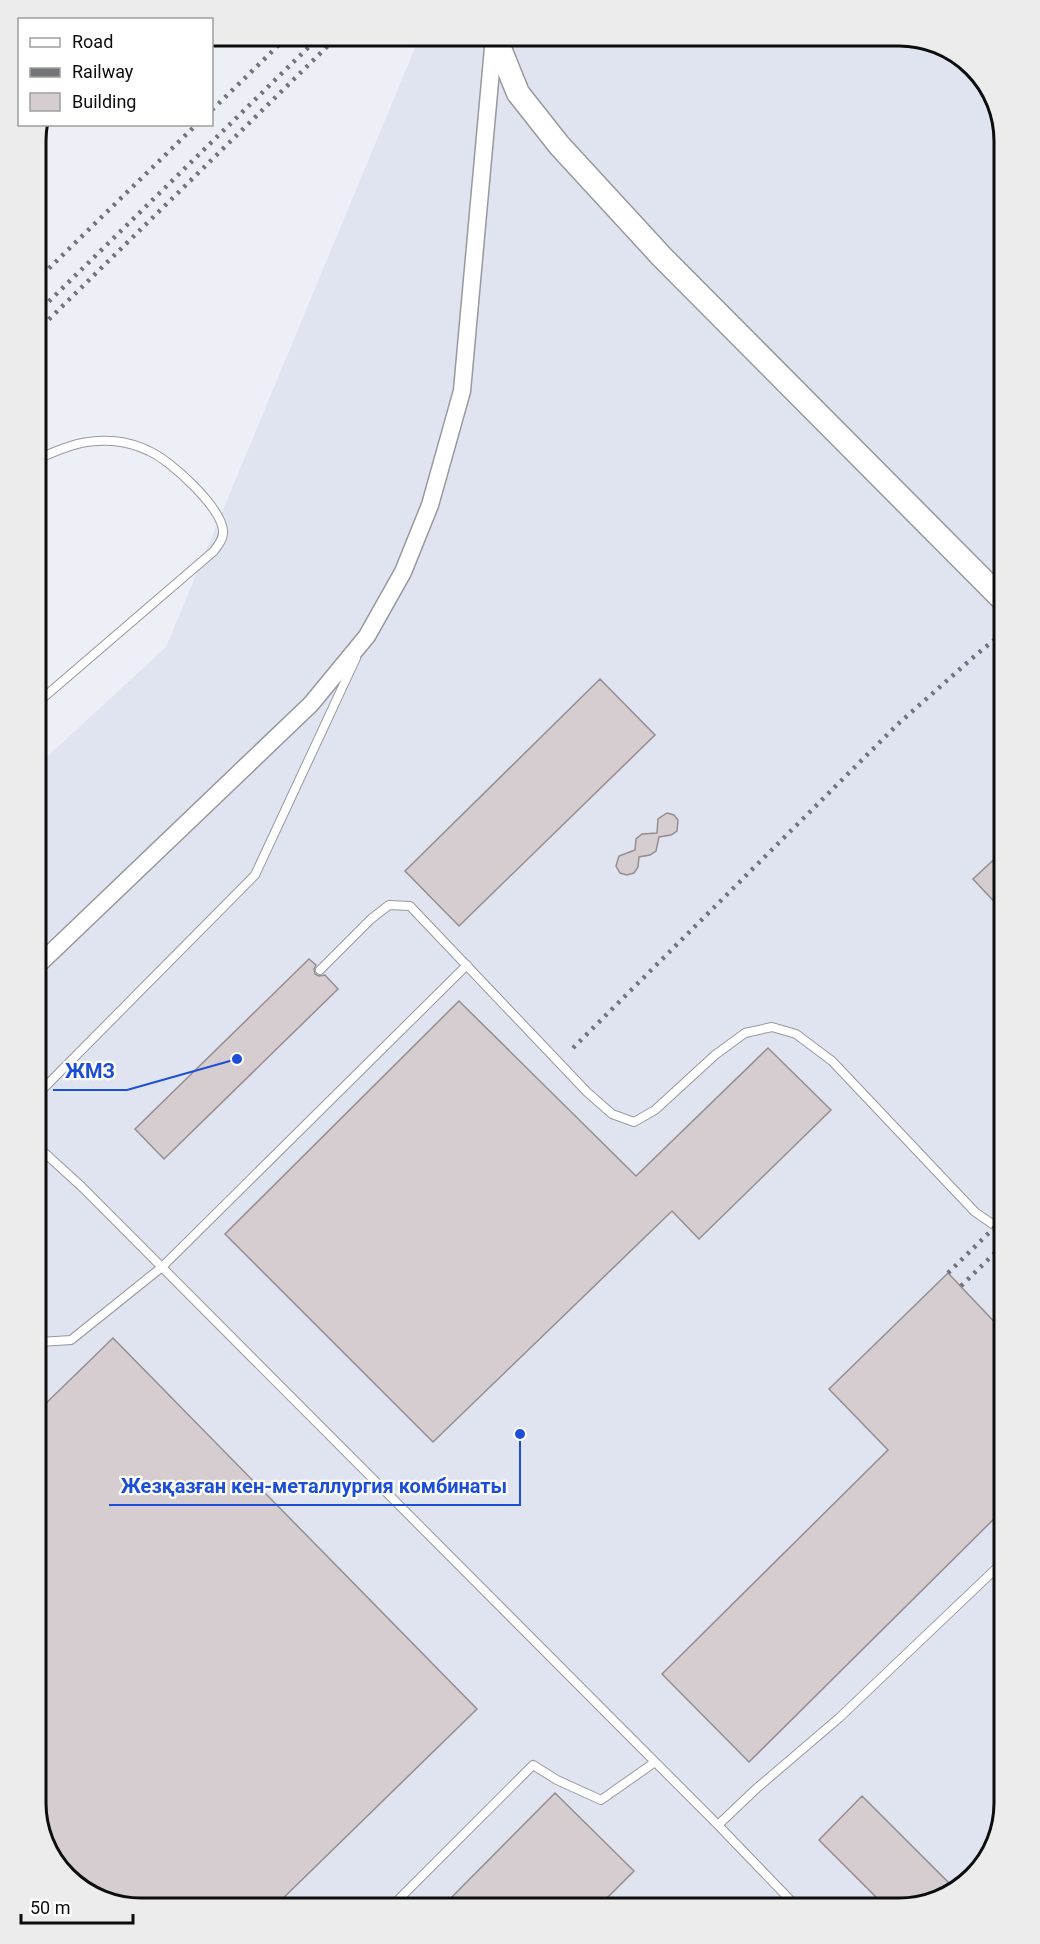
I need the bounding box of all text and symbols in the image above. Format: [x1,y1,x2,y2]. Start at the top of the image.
legend [18,18,213,126]
text: Road [72,31,113,52]
text: Railway [72,61,134,82]
text: Building [72,91,136,112]
callout: ЖМЗ [53,1052,127,1090]
text: ЖМЗ [65,1059,115,1083]
callout: Жезқазған кен-металлургия комбинаты [109,1467,520,1505]
text: Жезқазған кен-металлургия комбинаты [121,1474,507,1498]
scale bar [21,1887,134,1925]
text: 50 m [30,1897,70,1918]

